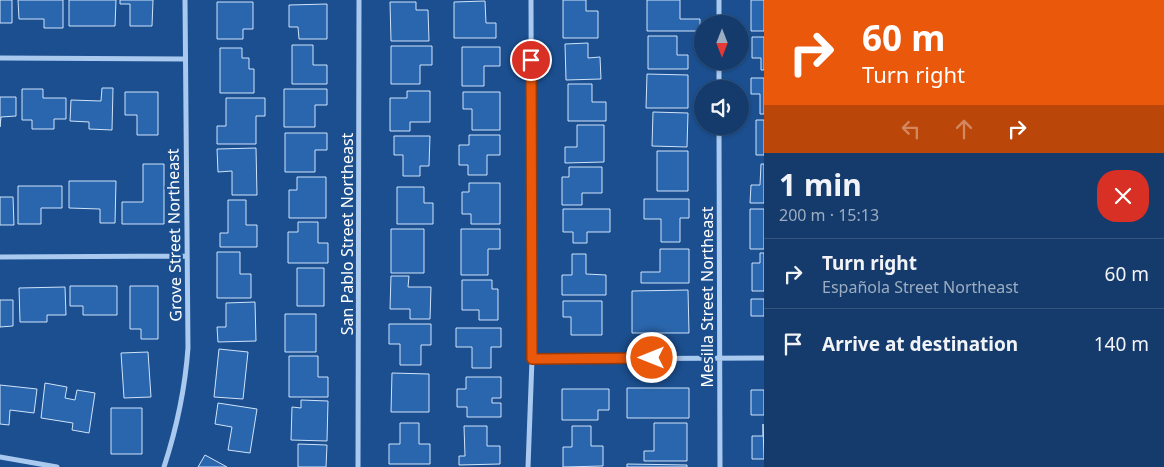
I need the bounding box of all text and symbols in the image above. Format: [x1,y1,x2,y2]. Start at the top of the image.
text: 60 m [862,14,945,61]
north arrow [694,15,749,70]
map controls [694,15,749,135]
icon: right [779,20,844,85]
pin [510,39,552,81]
icon: arrive [517,46,545,74]
text: Turn right [862,59,965,89]
button: sound [694,80,749,135]
icon: left [897,115,925,143]
icon: ahead [950,115,978,143]
icon: right [1003,115,1031,143]
street label: San Pablo Street Northeast [336,132,358,335]
street label: Grove Street Northeast [161,148,187,322]
text: 1 min [779,164,862,205]
button: close [1097,170,1149,222]
text: 200 m · 15:13 [779,204,879,226]
street label: Mesilla Street Northeast [696,206,718,388]
text: Turn right [822,250,917,276]
icon: right [779,260,807,288]
text: 60 m [1105,261,1149,287]
text: Española Street Northeast [822,276,1019,298]
icon: arrive [779,330,807,358]
position arrow [625,331,677,383]
text: Arrive at destination [822,331,1018,357]
text: 140 m [1094,331,1149,357]

